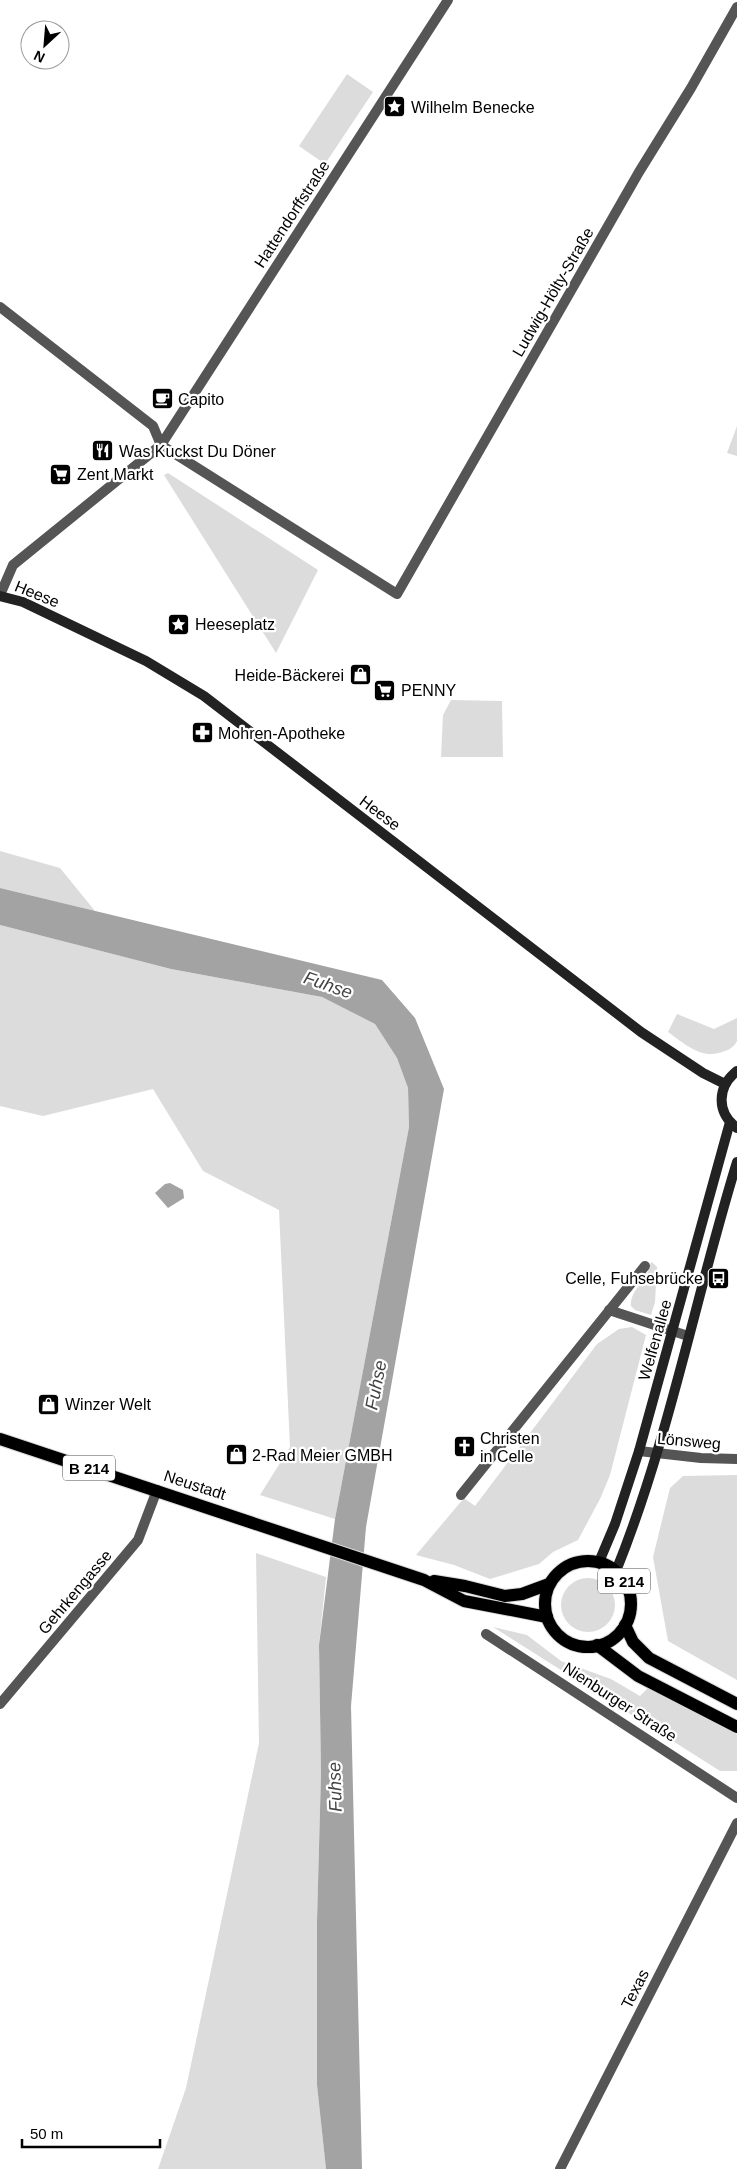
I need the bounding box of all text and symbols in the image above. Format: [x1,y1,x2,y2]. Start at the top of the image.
north arrow [20,20,70,70]
text: N [31,47,47,66]
place icon: Wilhelm Benecke [383,95,407,119]
place label: Wilhelm Benecke [411,99,535,116]
street label: Hattendorffstraße [251,157,333,271]
street label: Ludwig-Hölty-Straße [509,225,597,359]
cafe icon: Capito [150,387,174,411]
place label: Capito [178,391,224,408]
restaurant icon: Was Kuckst Du Döner [91,439,115,463]
place label: Was Kuckst Du Döner [119,443,276,460]
supermarket icon: Zent Markt [49,462,73,486]
place label: Zent Markt [77,466,154,483]
street label: Heese [12,577,62,611]
place icon: Heeseplatz [167,612,191,636]
place label: Heeseplatz [195,616,275,633]
shop icon: Heide-Bäckerei [348,663,372,687]
place label: Heide-Bäckerei [235,667,344,684]
supermarket icon: PENNY [373,678,397,702]
place label: PENNY [401,682,456,699]
pharmacy icon: Mohren-Apotheke [190,721,214,745]
place label: Mohren-Apotheke [218,725,345,742]
street label: Heese [356,792,404,834]
water label: Fuhse [301,967,355,1003]
bus stop icon: Celle, Fuhsebrücke [707,1266,731,1290]
place label: Celle, Fuhsebrücke [565,1270,703,1287]
street label: Welfenallee [635,1298,675,1382]
water label: Fuhse [361,1359,391,1411]
shop icon: Winzer Welt [37,1392,61,1416]
place label: Winzer Welt [65,1396,151,1413]
place label: Christen in Celle [480,1430,540,1465]
street label: Lönsweg [656,1430,722,1452]
church icon: Christen in Celle [452,1435,476,1459]
shop icon: 2-Rad Meier GMBH [224,1443,248,1467]
place label: 2-Rad Meier GMBH [252,1447,392,1464]
road number: B 214 [63,1456,115,1480]
street label: Neustadt [162,1467,229,1503]
street label: Gehrkengasse [35,1547,115,1637]
road number: B 214 [598,1568,650,1594]
street label: Nienburger Straße [560,1659,680,1745]
water label: Fuhse [324,1762,346,1812]
street label: Texas [618,1967,652,2011]
scale bar [22,2116,160,2148]
text: 50 m [30,2125,63,2142]

